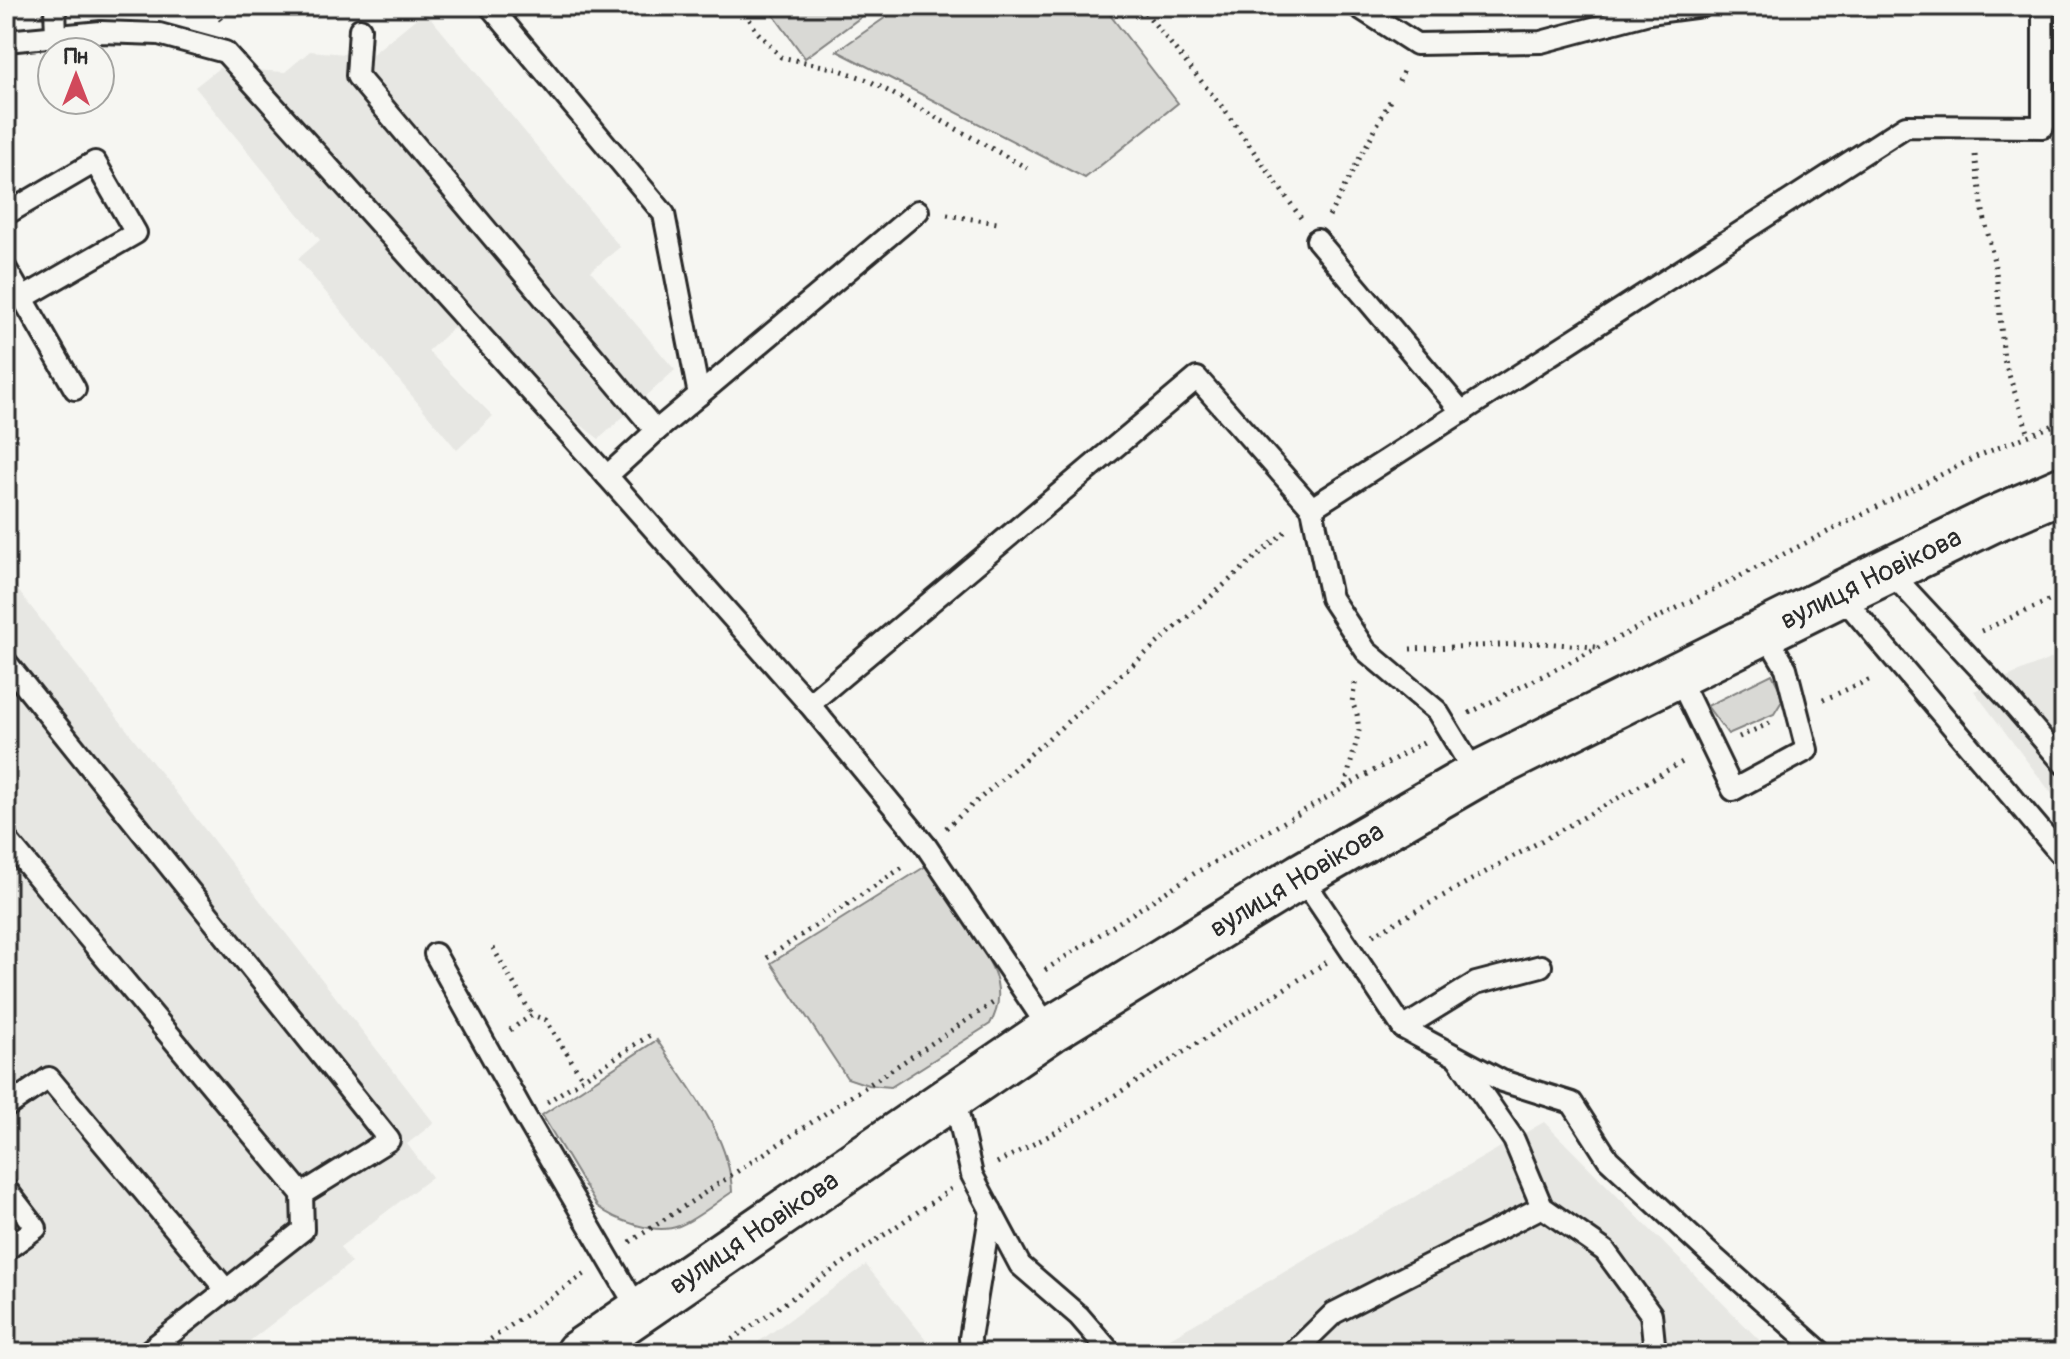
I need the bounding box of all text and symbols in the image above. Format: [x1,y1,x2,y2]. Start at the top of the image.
north arrow [36,36,116,116]
text: Пн [64,43,88,71]
street label: вулиця Новікова [1775,520,1967,638]
street label: вулиця Новікова [1203,814,1391,946]
street label: вулиця Новікова [662,1163,846,1303]

